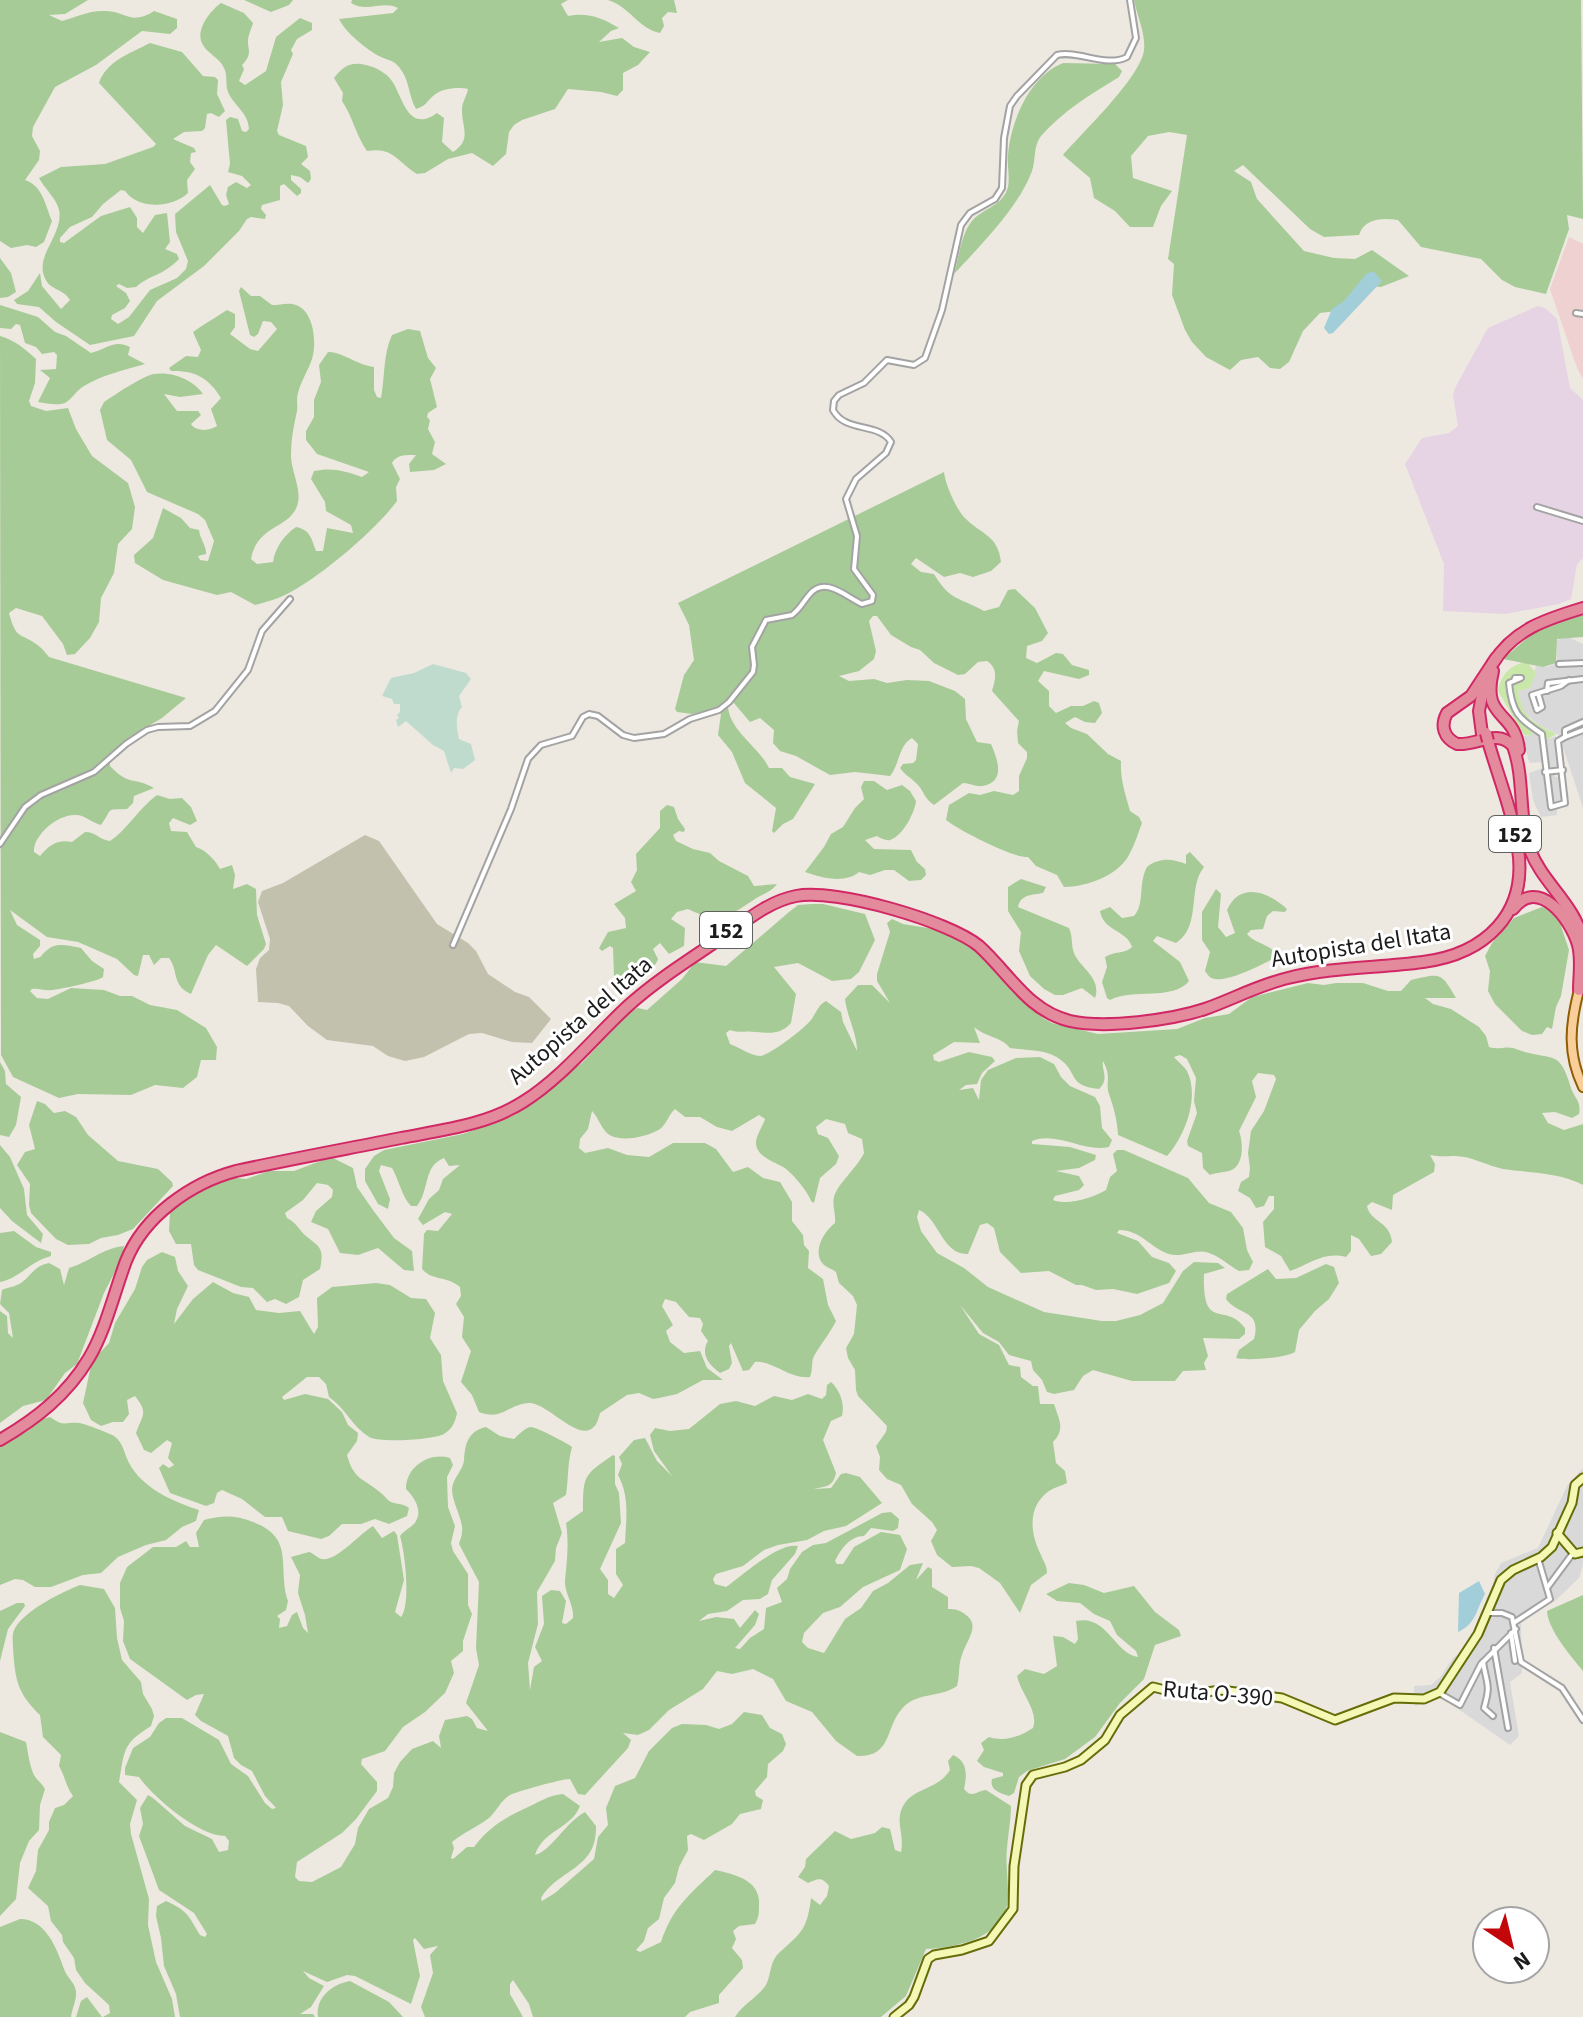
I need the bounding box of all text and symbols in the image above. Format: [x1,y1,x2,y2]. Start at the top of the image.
road number: 152 [1489,816,1541,852]
road number: 152 [700,912,752,948]
street label: Autopista del Itata [1269,914,1453,977]
street label: Autopista del Itata [500,948,660,1093]
street label: Ruta O-390 [1161,1671,1274,1716]
north arrow [1471,1905,1551,1985]
text: N [1507,1943,1537,1978]

